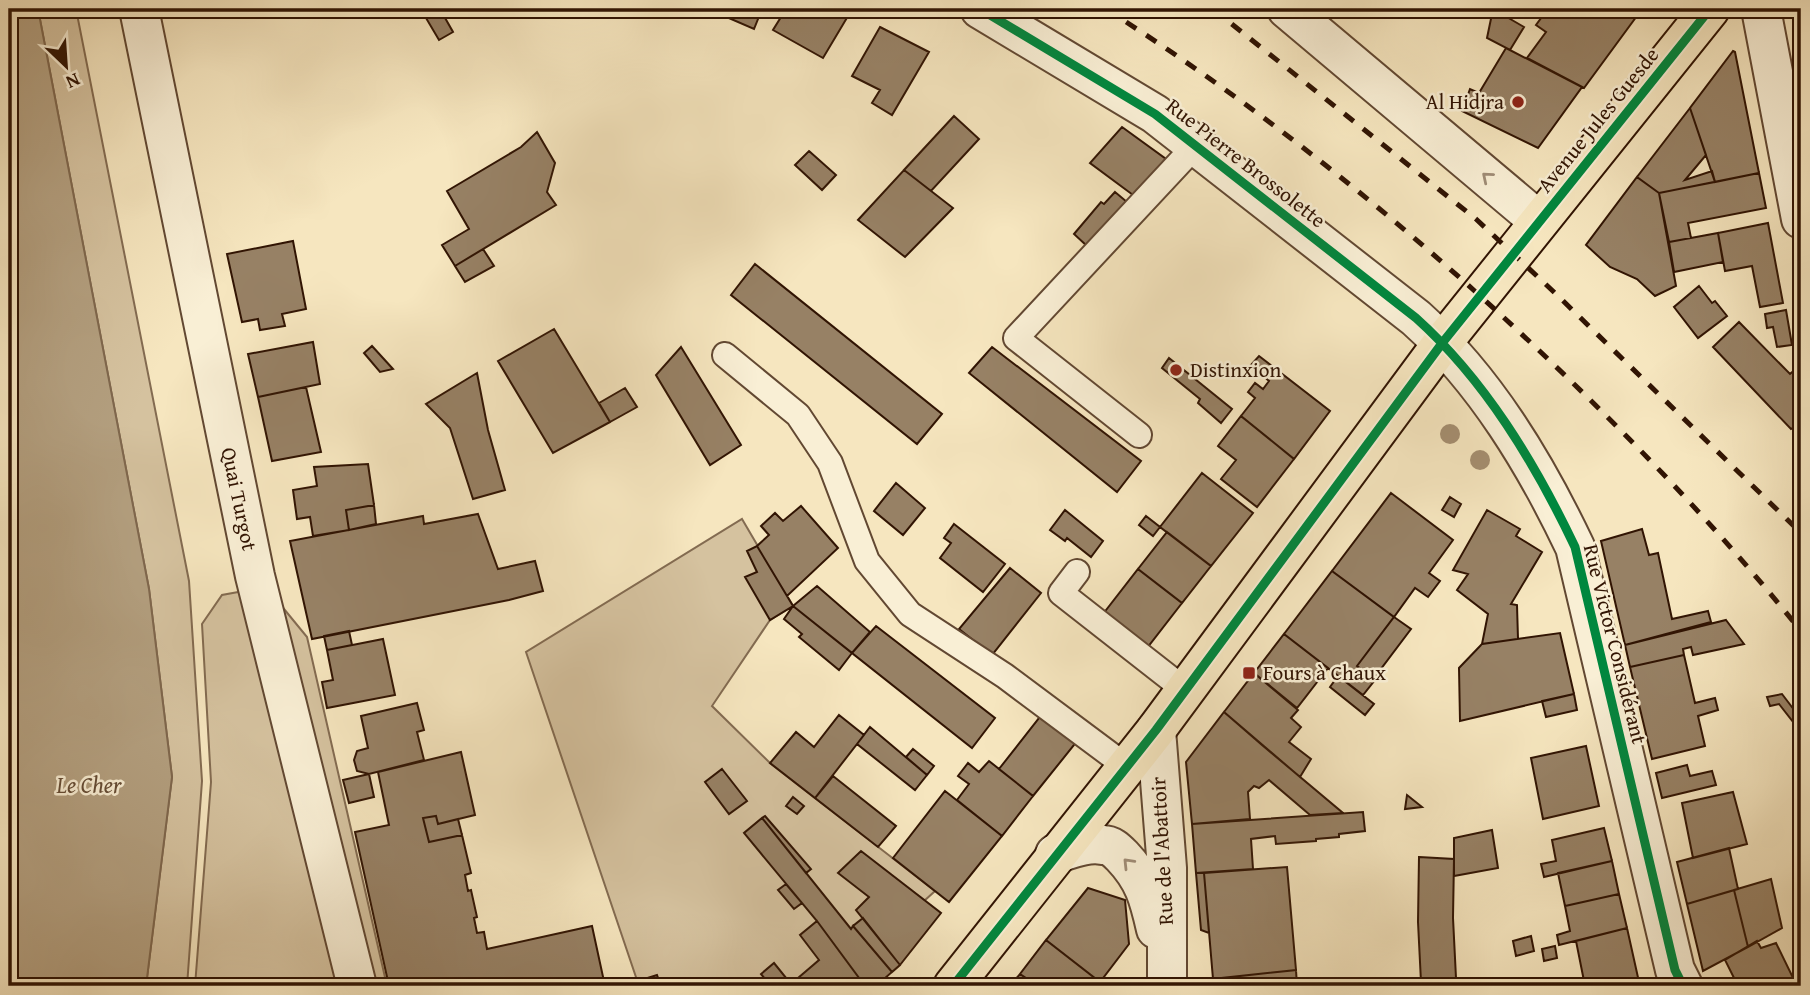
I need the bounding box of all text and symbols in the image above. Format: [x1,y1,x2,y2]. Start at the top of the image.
north arrow [32,32,102,102]
street label: Avenue Jules Guesde [1529,40,1666,199]
text: N [61,66,85,97]
place label: Al Hidjra [1426,86,1504,117]
street label: Rue Pierre Brossolette [1160,90,1333,235]
marker: Al Hidjra [1510,94,1526,110]
one-way arrow [1482,173,1495,185]
place label: Distinxion [1190,354,1281,385]
marker: Distinxion [1168,362,1184,378]
street label: Quai Turgot [213,444,266,554]
street label: Rue Victor Considérant [1576,541,1655,748]
place label: Fours à Chaux [1263,657,1386,688]
marker: Fours à Chaux [1241,665,1257,681]
water label: Le Cher [55,768,123,801]
street label: Rue de l'Abattoir [1142,776,1181,926]
one-way arrow [1124,858,1137,871]

